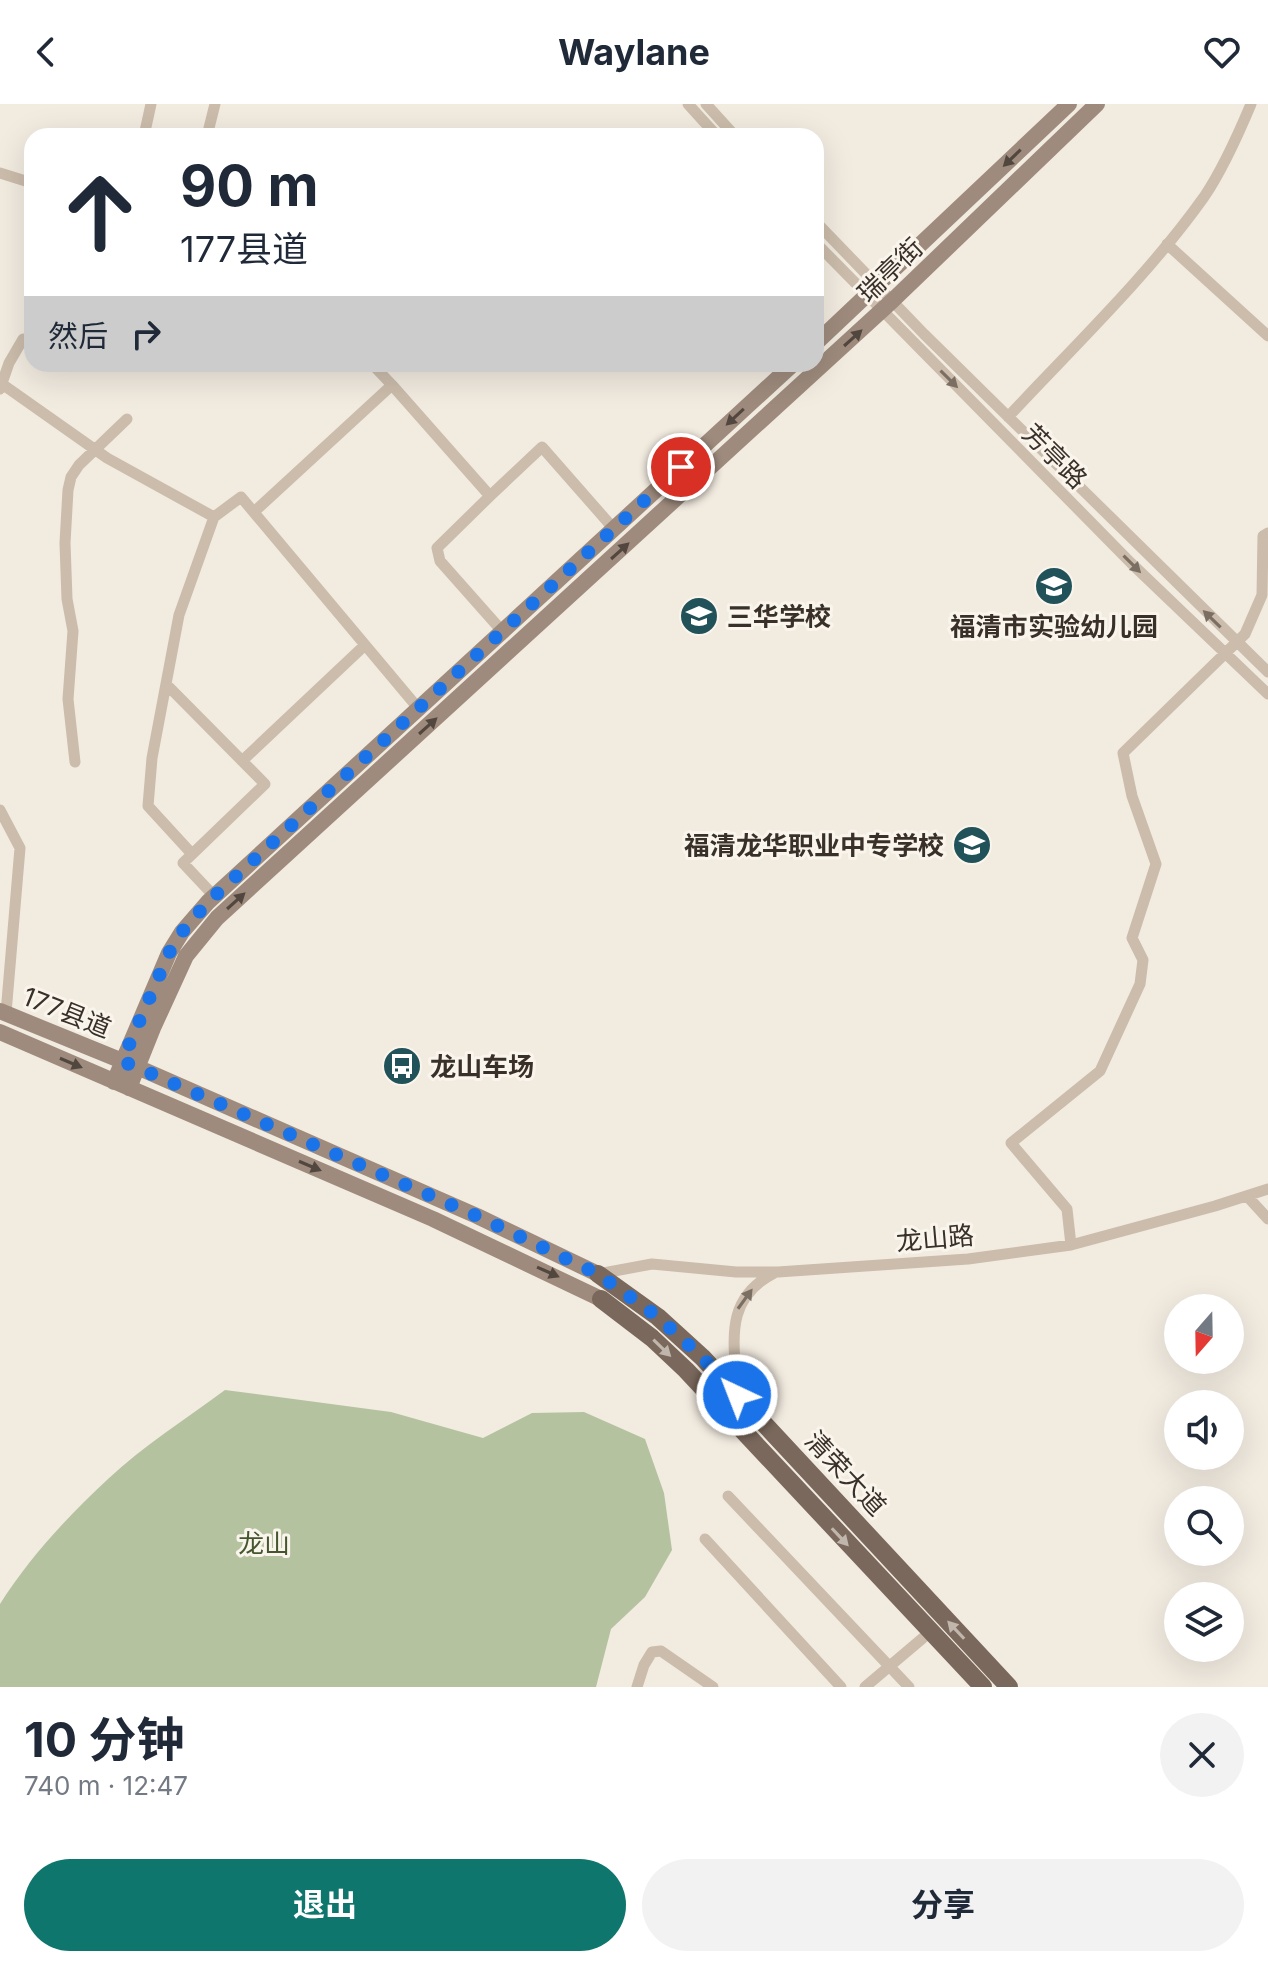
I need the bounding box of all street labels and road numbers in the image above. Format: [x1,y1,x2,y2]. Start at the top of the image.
street label: 瑞亭街 [851,232,929,308]
street label: 芳亭路 [1016,417,1094,495]
street label: 177县道 [18,980,116,1044]
street label: 龙山路 [895,1219,975,1257]
street label: 清荣大道 [799,1424,893,1522]

